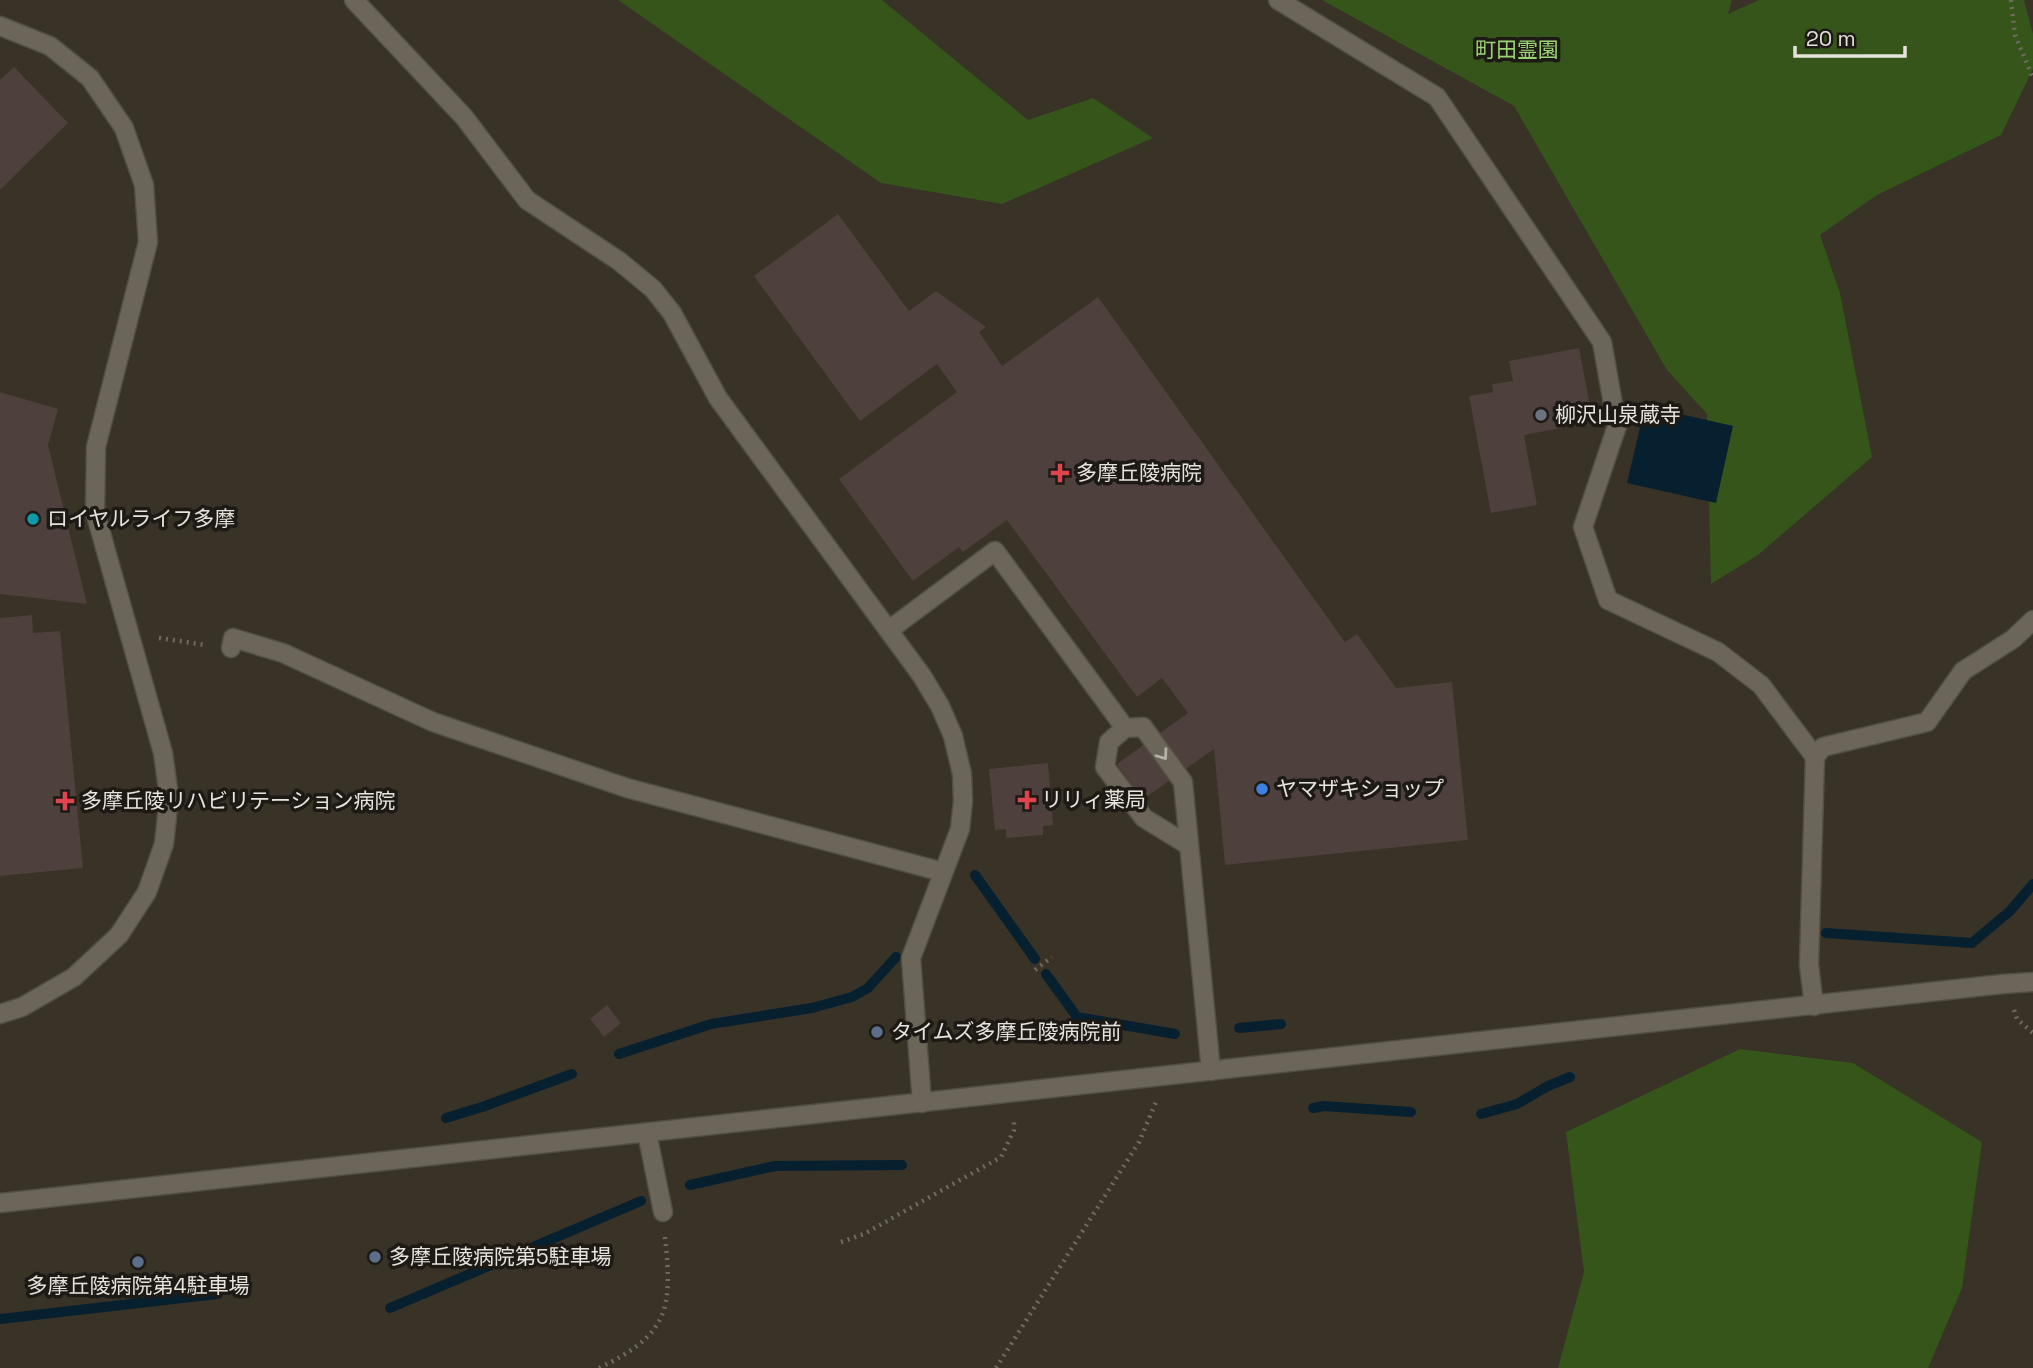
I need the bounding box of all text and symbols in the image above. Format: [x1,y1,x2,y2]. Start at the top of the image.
scale bar [1795,14,1905,58]
text: 20 m [1806,25,1856,52]
park label: 町田霊園 [1475,36,1559,63]
place label: 柳沢山泉蔵寺 [1555,401,1681,428]
marker: 柳沢山泉蔵寺 [1533,407,1549,423]
place label: 多摩丘陵病院 [1076,459,1202,486]
marker: 多摩丘陵病院 [1050,463,1070,483]
place label: ロイヤルライフ多摩 [47,505,235,532]
marker: ロイヤルライフ多摩 [25,511,41,527]
one-way arrow [1155,747,1167,760]
place label: ヤマザキショップ [1276,775,1444,802]
marker: ヤマザキショップ [1254,781,1270,797]
place label: リリィ薬局 [1041,786,1146,813]
place label: 多摩丘陵リハビリテーション病院 [81,787,396,814]
marker: 多摩丘陵リハビリテーション病院 [55,791,75,811]
marker: リリィ薬局 [1019,792,1035,808]
place label: タイムズ多摩丘陵病院前 [891,1018,1122,1045]
marker: タイムズ多摩丘陵病院前 [869,1024,885,1040]
place label: 多摩丘陵病院第5駐車場 [389,1243,612,1270]
marker: 多摩丘陵病院第5駐車場 [367,1249,383,1265]
marker: 多摩丘陵病院第4駐車場 [130,1254,146,1270]
place label: 多摩丘陵病院第4駐車場 [26,1272,250,1299]

